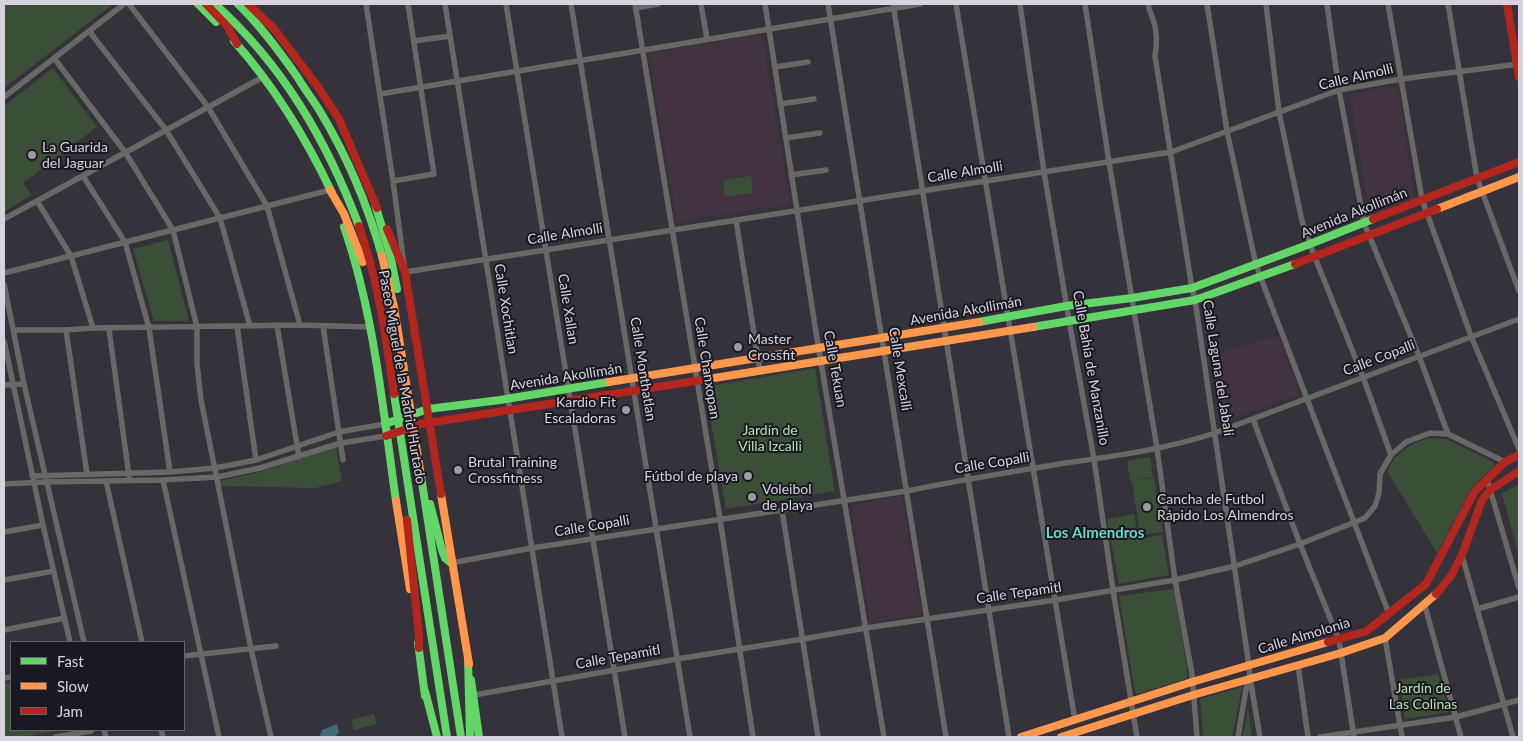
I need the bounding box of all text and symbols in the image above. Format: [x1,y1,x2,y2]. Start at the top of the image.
street label: Calle Almolli [1317,60,1395,94]
place label: La Guarida del Jaguar [42,139,108,172]
marker: La Guarida del Jaguar [26,149,38,161]
street label: Calle Almolli [926,158,1004,186]
street label: Avenida Akollimán [1298,184,1410,242]
street label: Calle Almolli [526,220,604,248]
street label: Calle Xochitlan [491,263,521,355]
street label: Paseo Miguel de la Madrid Hurtado [375,269,429,485]
street label: Calle Xallan [554,273,582,345]
street label: Calle Bahía de Manzanillo [1069,289,1113,447]
street label: Avenida Akollimán [909,293,1023,329]
street label: Calle Laguna del Jabalí [1199,299,1237,437]
street label: Calle Monthatlan [626,316,660,422]
street label: Calle Chanxopan [691,316,723,420]
street label: Calle Mexcalli [885,326,915,412]
street label: Calle Tekuan [820,329,850,409]
place label: Master Crossfit [748,331,795,364]
street label: Calle Copalli [1341,337,1417,379]
marker: Master Crossfit [732,341,744,353]
street label: Avenida Akollimán [509,360,623,394]
place label: Kardio Fit Escaladoras [544,394,616,427]
marker: Kardio Fit Escaladoras [620,404,632,416]
park label: Jardín de Villa Izcalli [738,422,802,454]
street label: Calle Copalli [953,449,1031,477]
place label: Brutal Training Crossfitness [468,454,557,487]
marker: Brutal Training Crossfitness [452,464,464,476]
place label: Fútbol de playa [644,468,738,484]
marker: Fútbol de playa [742,470,754,482]
place label: Voleibol de playa [762,481,813,514]
marker: Voleibol de playa [746,491,758,503]
place label: Cancha de Futbol Rápido Los Almendros [1157,491,1294,524]
marker: Cancha de Futbol Rápido Los Almendros [1141,501,1153,513]
street label: Calle Copalli [553,512,631,540]
district label: Los Almendros [1046,524,1144,542]
street label: Calle Tepamitl [975,579,1063,607]
street label: Calle Almolonia [1256,614,1352,658]
legend [10,641,185,731]
street label: Calle Tepamitl [574,641,662,673]
text: Fast [57,652,84,670]
text: Slow [57,677,89,695]
park label: Jardín de Las Colinas [1389,680,1457,712]
text: Jam [57,702,83,720]

